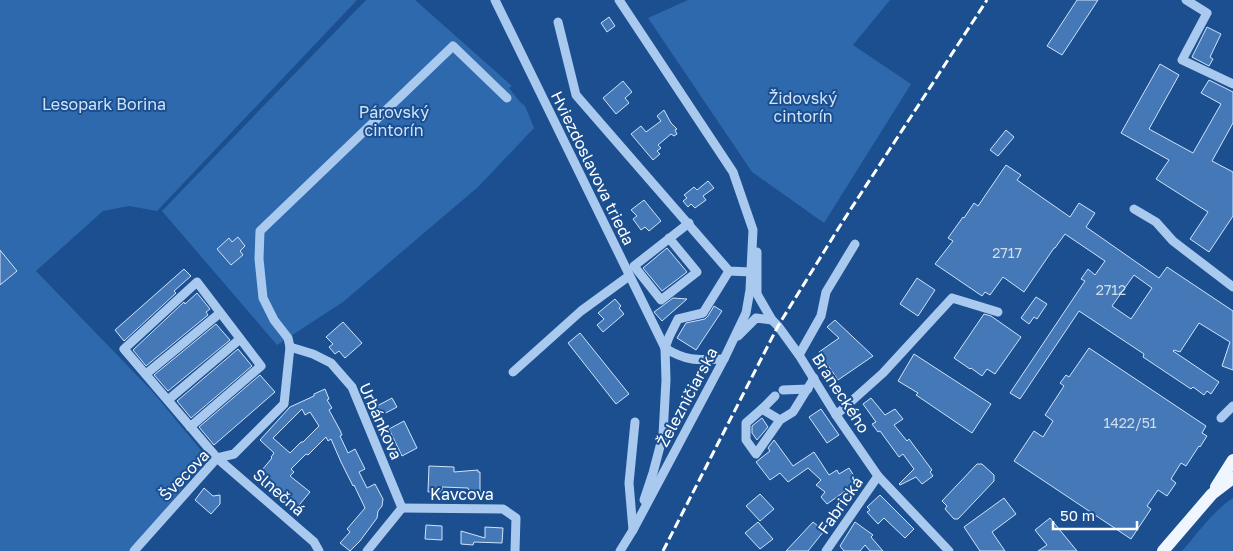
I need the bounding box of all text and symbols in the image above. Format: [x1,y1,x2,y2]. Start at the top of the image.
street label: Hviezdoslavova trieda [547,88,639,248]
park label: Židovský cintorín [769,88,837,126]
park label: Lesopark Borina [42,94,166,114]
park label: Párovský cintorín [359,102,429,140]
house number: 2717 [992,244,1022,261]
house number: 2712 [1096,281,1126,298]
street label: Železničiarska [652,344,722,450]
street label: Braneckého [808,349,874,437]
street label: Urbánkova [355,379,407,463]
house number: 1422/51 [1103,414,1157,431]
street label: Švecova [155,445,213,505]
street label: Slnečná [249,464,309,520]
street label: Fabrická [813,473,867,537]
street label: Kavcova [430,484,494,504]
scale bar [1053,498,1137,530]
text: 50 m [1060,506,1095,524]

